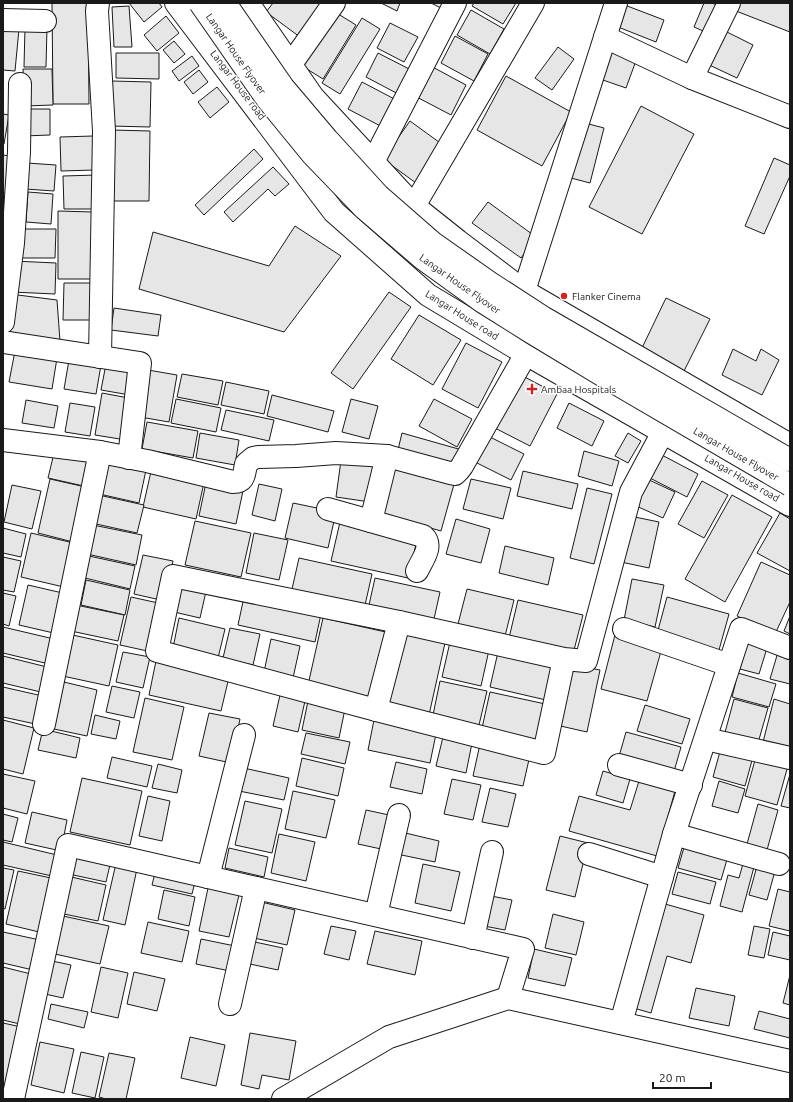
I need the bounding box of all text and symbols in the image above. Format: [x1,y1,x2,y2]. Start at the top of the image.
street label: Langar House Flyover [204,11,268,97]
street label: Langar House road [208,48,268,122]
street label: Langar House Flyover [417,252,503,316]
street label: Langar House road [423,288,501,342]
marker: Flanker Cinema [559,291,569,301]
place label: Flanker Cinema [572,291,641,302]
marker: Ambaa Hospitals [526,383,538,395]
place label: Ambaa Hospitals [541,384,616,395]
street label: Langar House Flyover [692,425,781,483]
street label: Langar House road [703,452,781,504]
scale bar [653,1064,711,1090]
text: 20 m [659,1071,686,1084]

